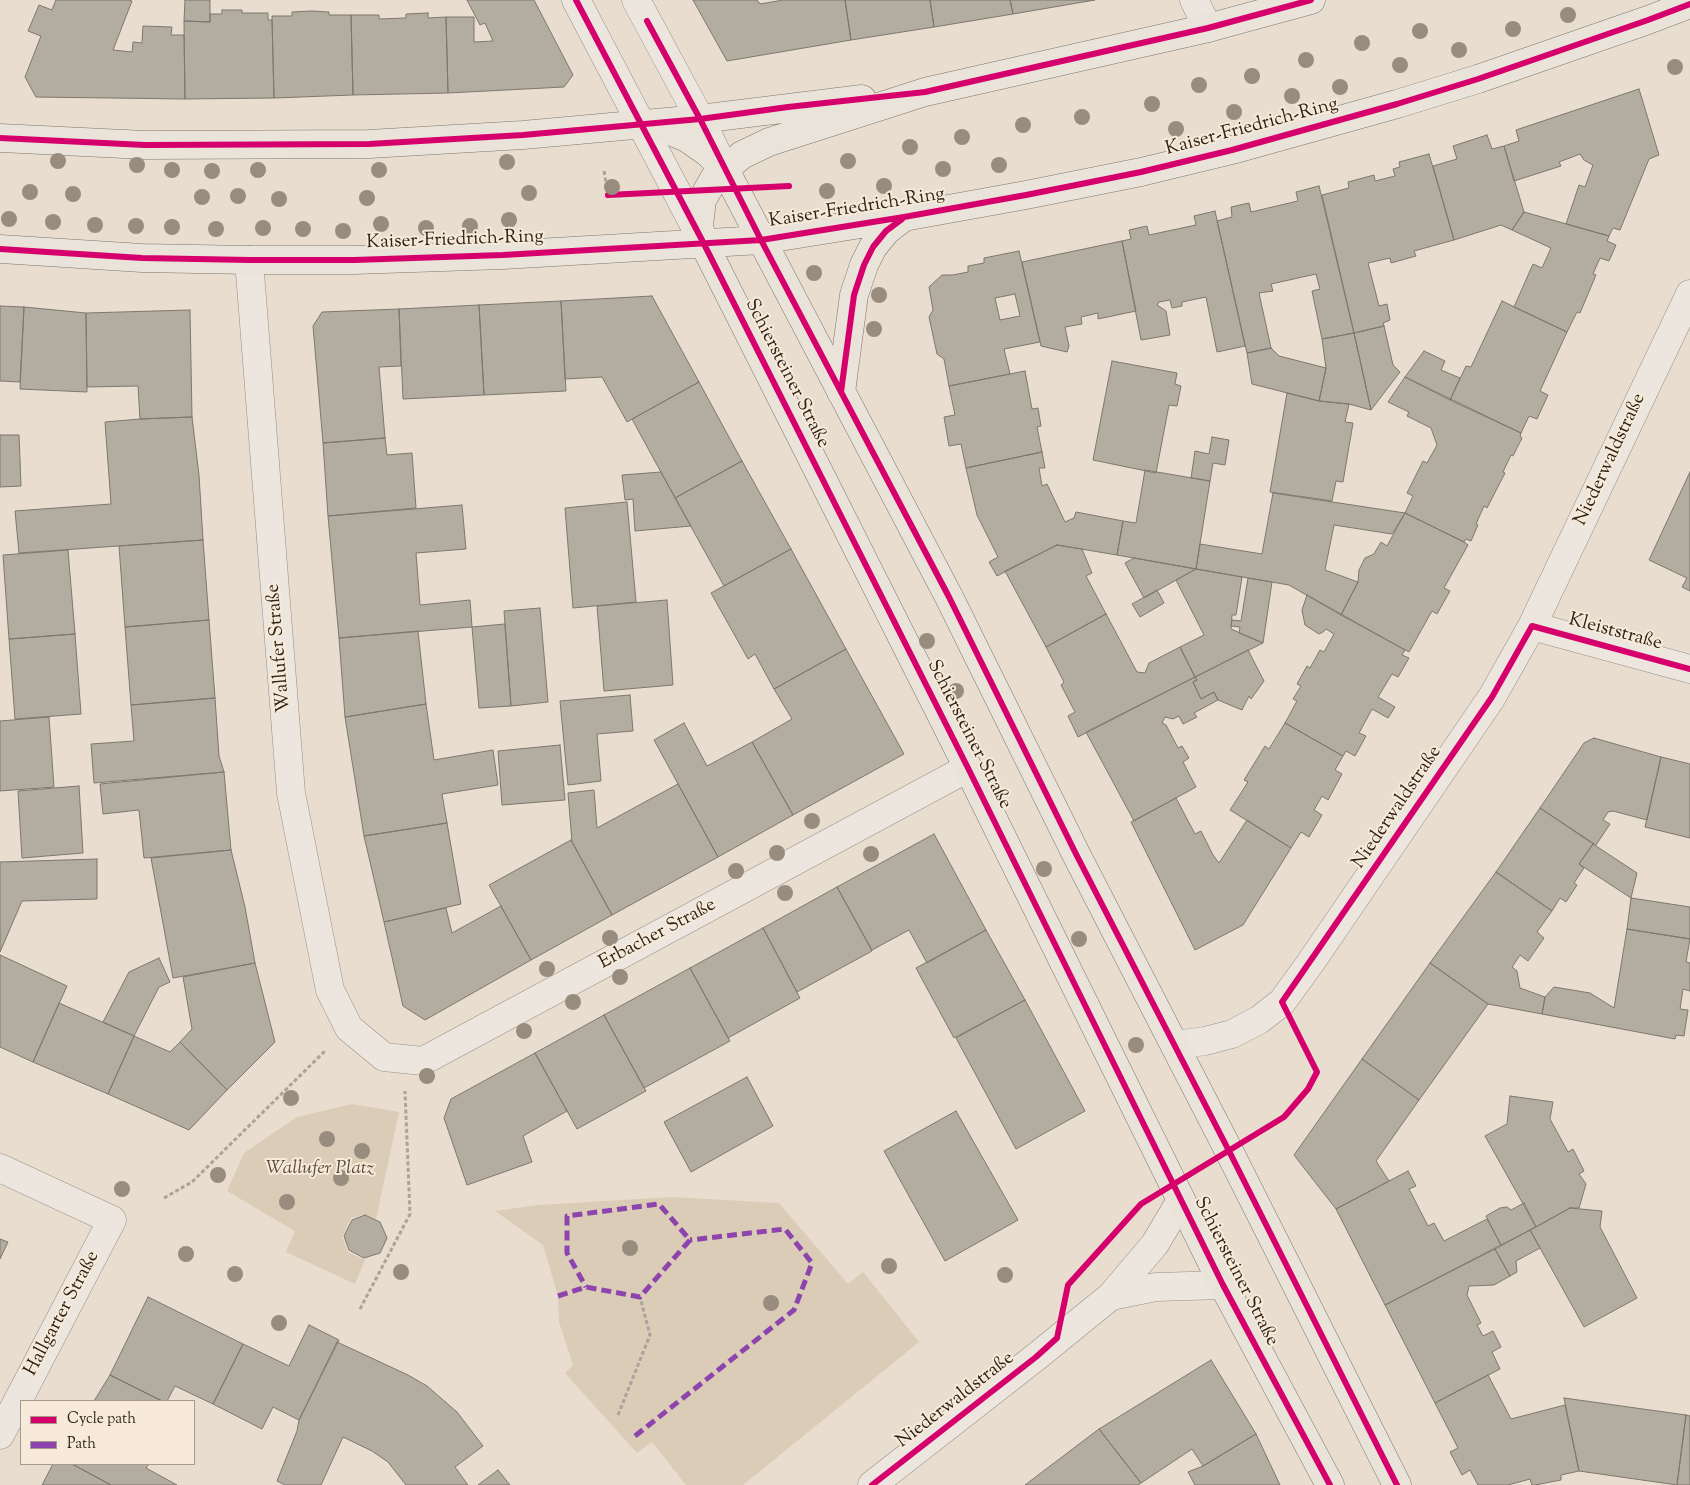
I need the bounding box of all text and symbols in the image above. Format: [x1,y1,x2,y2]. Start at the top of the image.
street label: Kaiser-Friedrich-Ring [1163,94,1341,162]
street label: Kaiser-Friedrich-Ring [768,184,946,234]
street label: Kaiser-Friedrich-Ring [366,227,544,255]
street label: Schiersteiner Straße [739,296,833,452]
street label: Niederwaldstraße [1570,390,1652,530]
street label: Wallufer Straße [263,583,297,713]
street label: Kleiststraße [1566,610,1664,656]
street label: Schiersteiner Straße [921,657,1015,813]
street label: Niederwaldstraße [1348,742,1448,874]
street label: Erbacher Straße [596,895,720,975]
park label: Wallufer Platz [266,1159,374,1181]
street label: Schiersteiner Straße [1188,1194,1282,1350]
street label: Hallgarter Straße [20,1248,106,1380]
street label: Niederwaldstraße [893,1348,1019,1454]
legend [20,1400,195,1465]
text: Cycle path [67,1409,136,1430]
text: Path [67,1434,96,1455]

